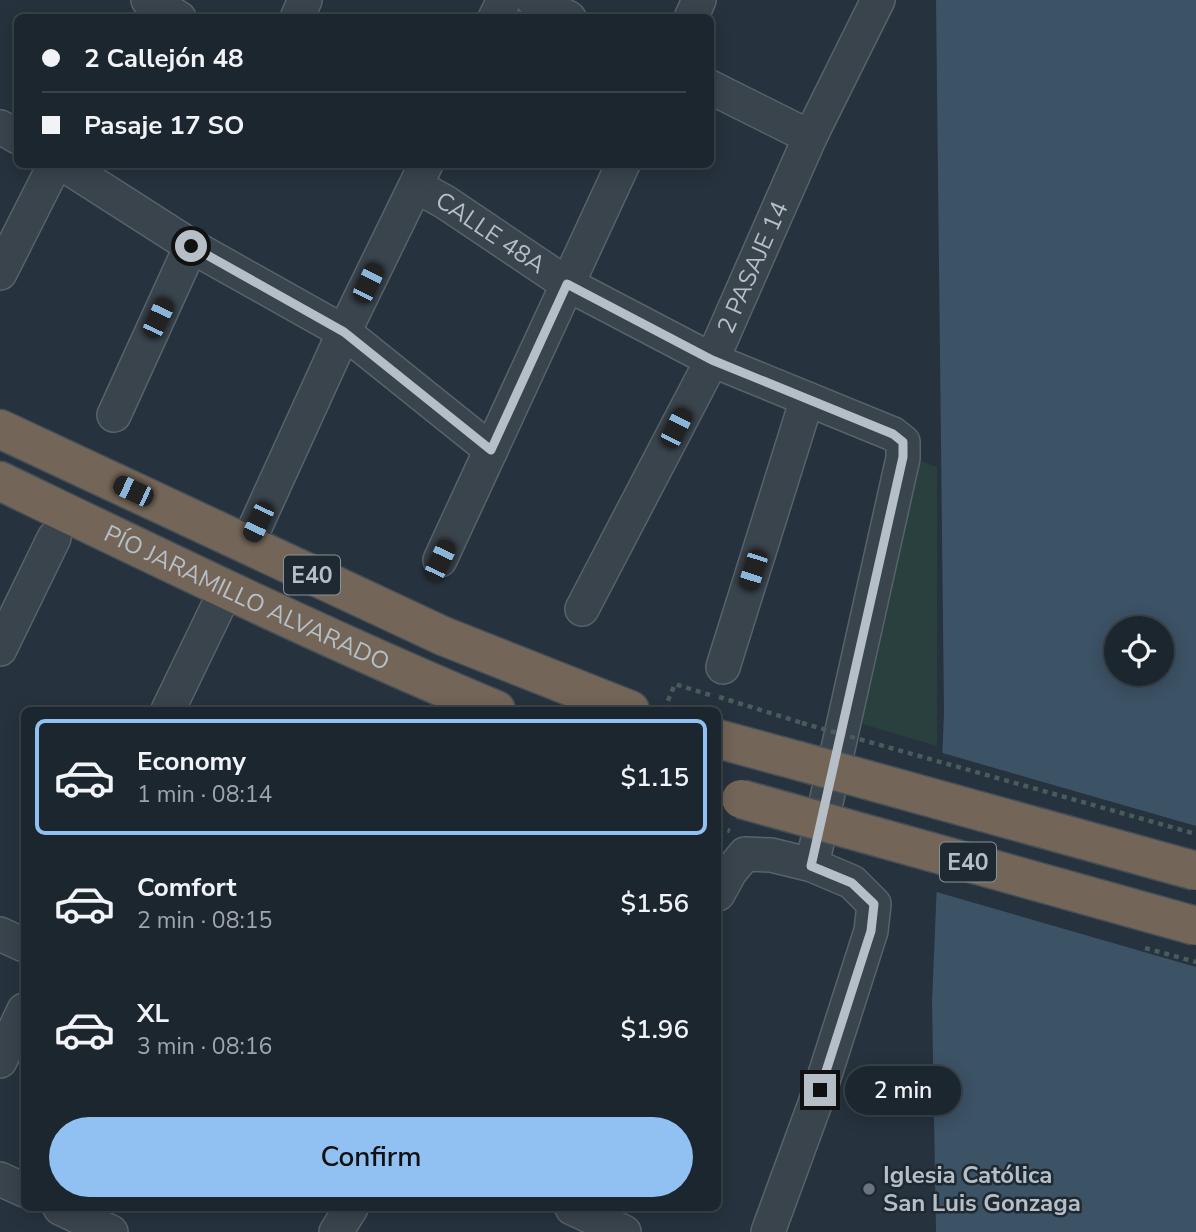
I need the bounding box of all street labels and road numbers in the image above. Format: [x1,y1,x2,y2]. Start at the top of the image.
street label: CALLE 48A [430,184,552,281]
street label: 2 PASAJE 14 [710,197,796,338]
street label: PÍO JARAMILLO ALVARADO [99,517,394,678]
road number: E40 [284,555,340,594]
road number: E40 [940,842,996,882]

